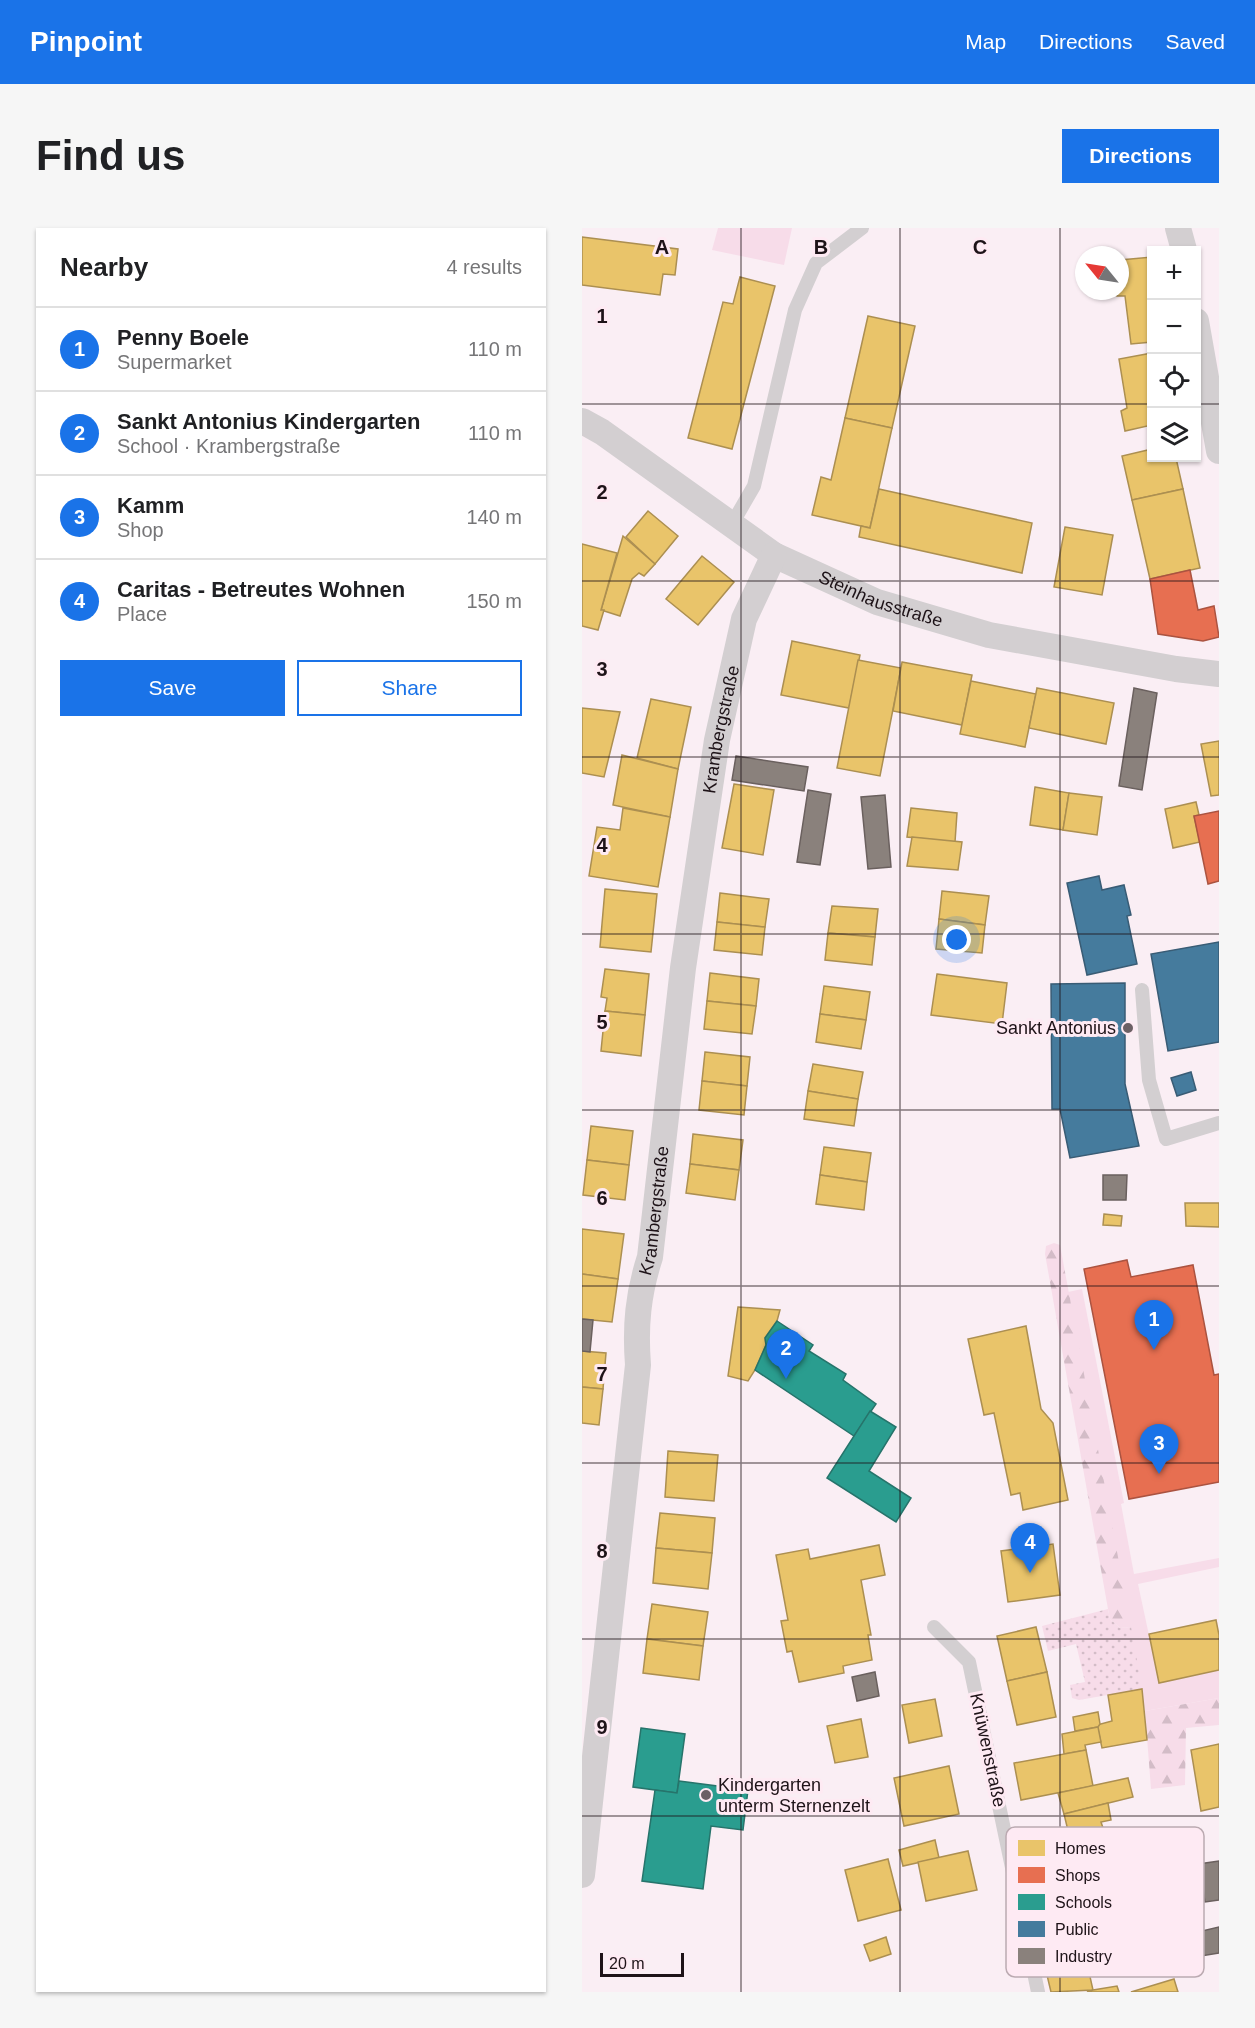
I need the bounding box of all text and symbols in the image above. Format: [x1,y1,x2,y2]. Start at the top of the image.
text: Pinpoint [30,26,142,57]
text: Map [965,30,1006,53]
text: Directions [1039,30,1132,53]
text: Saved [1165,30,1225,53]
button: Directions [1062,129,1219,183]
text: Find us [36,132,185,179]
text: A [655,236,669,258]
text: B [814,236,828,258]
text: C [973,236,987,258]
north arrow [1075,246,1129,300]
map controls [1147,246,1201,462]
button: + [1147,246,1201,300]
text: Nearby [60,252,148,282]
text: 4 results [446,256,522,278]
button: − [1147,300,1201,354]
text: 1 [596,305,608,327]
text: Penny Boele [117,325,249,350]
text: 1 [74,338,85,360]
text: 110 m [468,338,522,360]
text: Supermarket [117,351,232,373]
button: locate [1147,354,1201,408]
button: layers [1147,408,1201,462]
text: Sankt Antonius Kindergarten [117,409,421,434]
text: 2 [74,422,85,444]
text: 110 m [468,422,522,444]
text: School · Krambergstraße [117,435,340,457]
text: 2 [596,481,608,503]
text: Kamm [117,493,184,518]
text: 3 [74,506,85,528]
text: 140 m [466,506,522,528]
text: Shop [117,519,164,541]
street label: Steinhausstraße [815,567,945,631]
text: Caritas - Betreutes Wohnen [117,577,405,602]
text: 4 [74,590,85,612]
text: 150 m [466,590,522,612]
text: Place [117,603,167,625]
text: 3 [596,658,608,680]
button: Save [60,660,285,716]
button: Share [297,660,522,716]
street label: Krambergstraße [699,663,743,795]
text: 4 [596,834,608,856]
your location [942,925,971,954]
text: 5 [596,1011,608,1033]
place label: Sankt Antonius [996,1018,1116,1038]
marker: Sankt Antonius [1121,1021,1135,1035]
street label: Krambergstraße [635,1145,673,1277]
text: 6 [596,1187,608,1209]
pin: 1 [1134,1300,1174,1350]
pin: 2 [766,1330,806,1379]
text: 7 [596,1363,608,1385]
pin: 3 [1140,1424,1178,1474]
pin: 4 [1010,1524,1050,1573]
text: 8 [596,1540,608,1562]
street label: Knüwenstraße [966,1691,1010,1809]
text: 9 [596,1716,608,1738]
place label: Kindergarten unterm Sternenzelt [718,1775,870,1816]
marker: Kindergarten unterm Sternenzelt [699,1788,713,1802]
legend [1006,1827,1204,1977]
text: Homes [1055,1840,1106,1857]
text: Shops [1055,1867,1100,1884]
text: Schools [1055,1894,1112,1911]
text: Public [1055,1921,1099,1938]
text: Industry [1055,1948,1112,1965]
scale bar [600,1950,684,1978]
text: 20 m [609,1955,645,1972]

